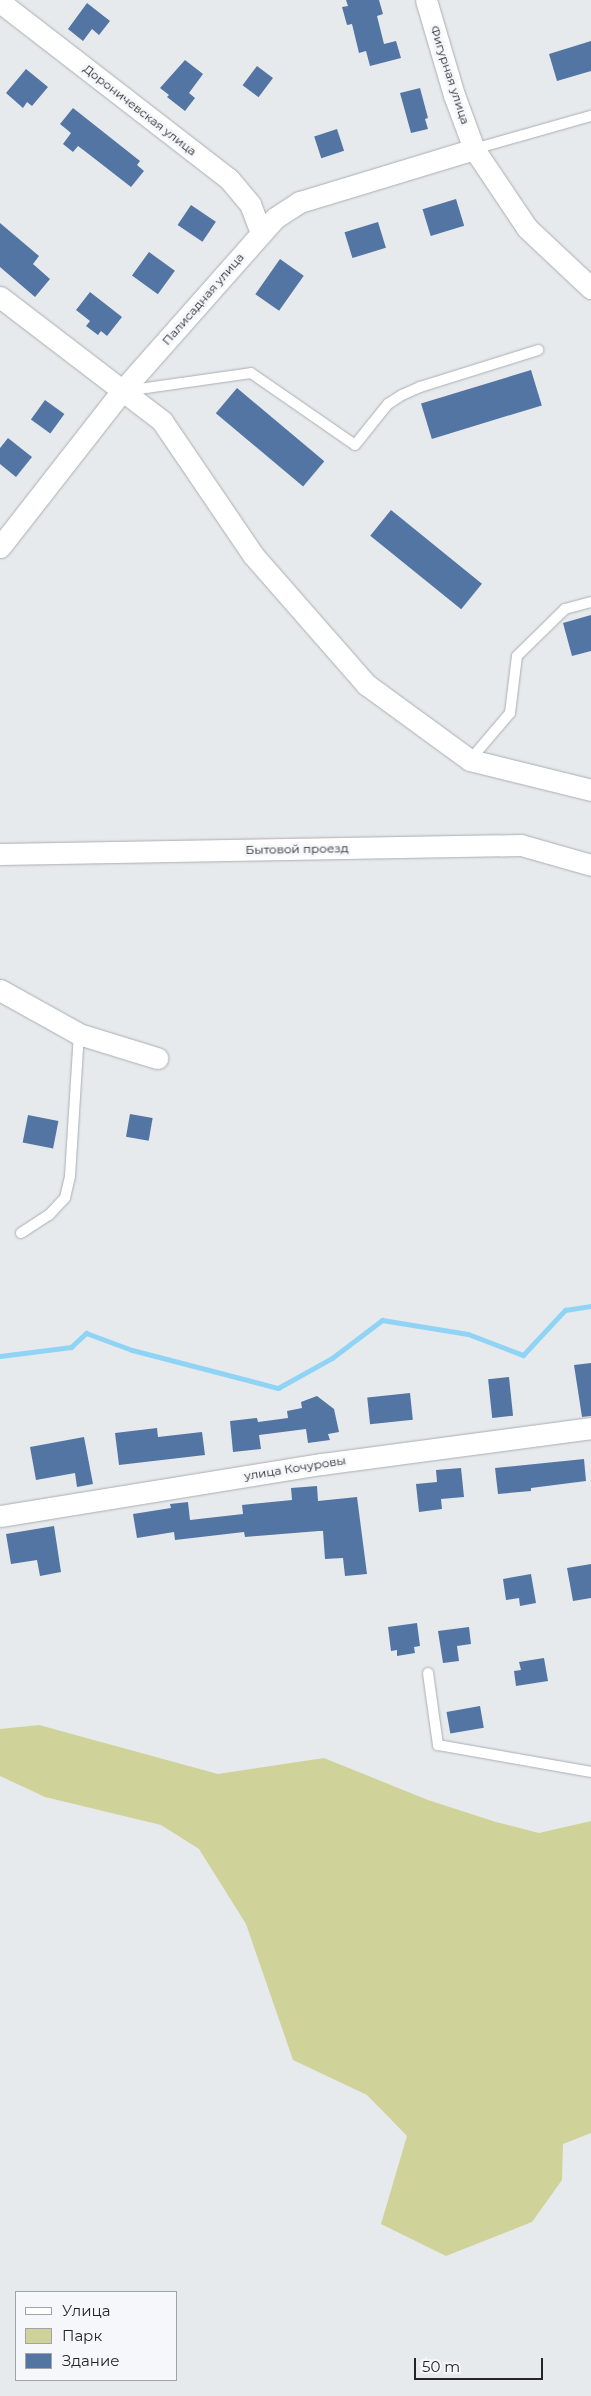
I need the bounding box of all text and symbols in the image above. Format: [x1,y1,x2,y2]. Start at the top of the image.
street label: Фигурная улица [427,24,473,126]
street label: Дороничевская улица [81,61,199,159]
street label: Палисадная улица [159,250,247,348]
street label: Бытовой проезд [245,841,349,857]
street label: улица Кочуровы [243,1453,347,1483]
legend [15,2291,178,2381]
text: Улица [62,2301,110,2320]
text: Парк [62,2326,102,2345]
scale bar [416,2348,545,2380]
text: Здание [62,2351,120,2370]
text: 50 m [422,2357,460,2376]

